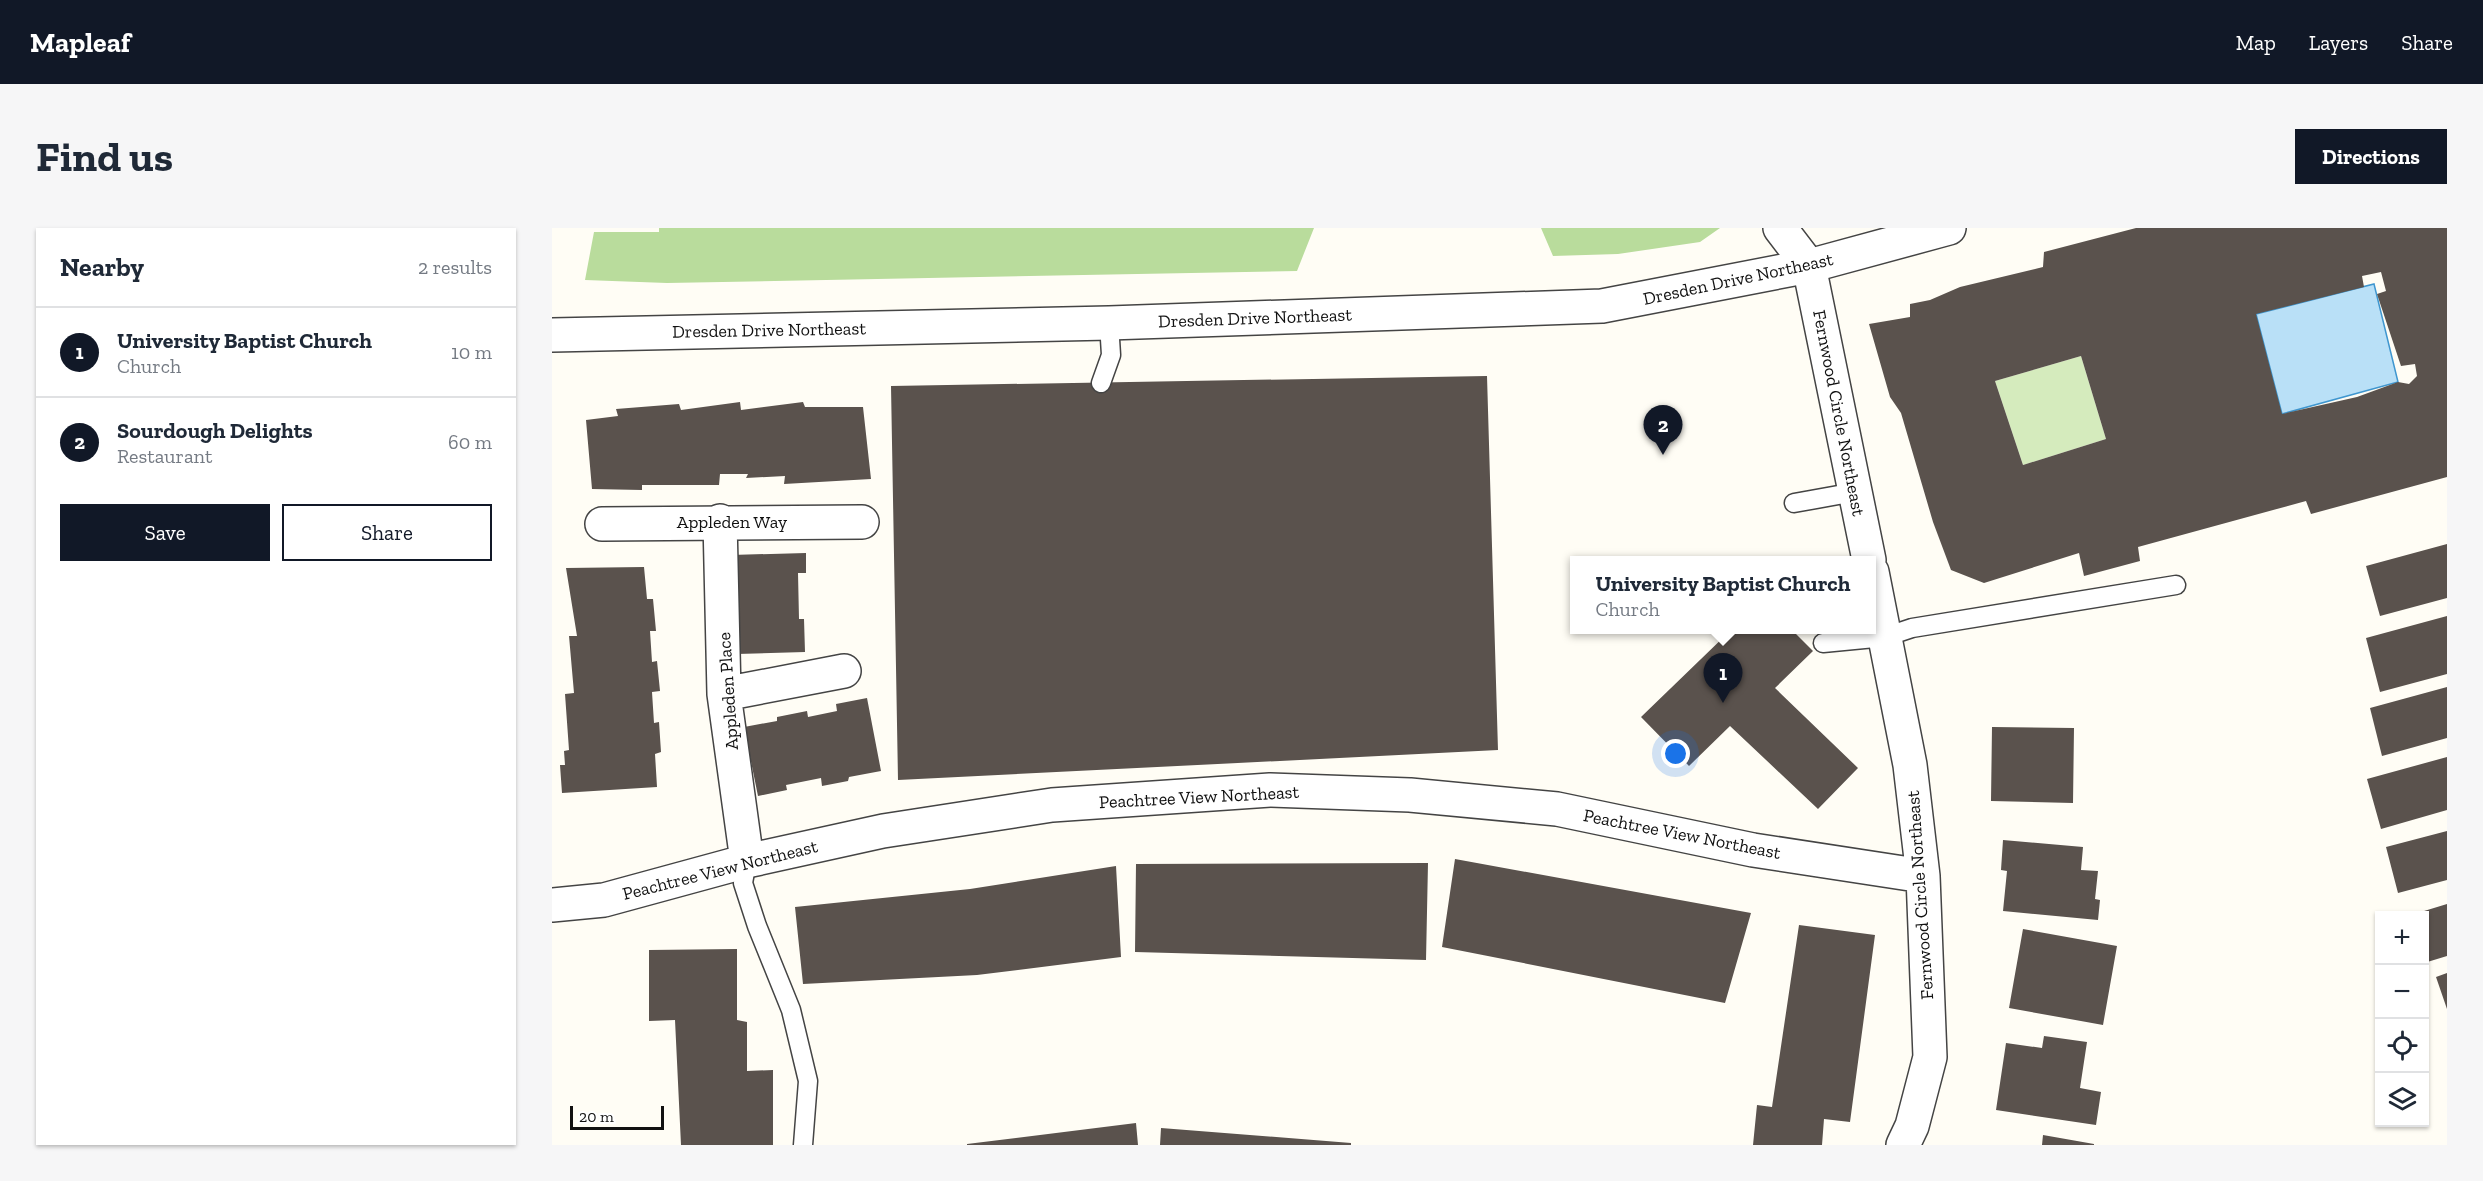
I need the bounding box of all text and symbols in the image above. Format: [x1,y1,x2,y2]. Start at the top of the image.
text: Mapleaf [30,26,130,59]
text: Map [2236,30,2276,55]
text: Layers [2309,30,2368,55]
text: Share [2401,30,2453,55]
button: Directions [2295,129,2447,184]
text: Find us [36,131,173,182]
street label: Dresden Drive Northeast [1641,248,1835,310]
text: Nearby [60,251,144,283]
text: 2 results [418,255,492,279]
street label: Dresden Drive Northeast [1158,304,1353,332]
street label: Fernwood Circle Northeast [1808,308,1870,518]
street label: Dresden Drive Northeast [672,317,866,343]
text: University Baptist Church [117,327,372,354]
text: 1 [75,340,84,364]
text: 10 m [451,340,492,364]
text: Church [117,354,181,378]
pin: 2 [1644,406,1682,455]
text: Sourdough Delights [117,417,313,444]
text: 2 [74,430,85,454]
text: 60 m [448,430,492,454]
text: Restaurant [117,444,213,468]
button: Save [60,504,270,561]
button: Share [282,504,492,561]
street label: Appleden Way [677,511,788,533]
popup [1570,556,1876,634]
text: University Baptist Church [1596,570,1850,597]
text: Church [1596,597,1660,621]
street label: Appleden Place [713,631,743,751]
pin: 1 [1704,654,1742,703]
your location [1661,739,1690,768]
street label: Peachtree View Northeast [1098,781,1300,813]
street label: Fernwood Circle Northeast [1902,789,1938,1000]
street label: Peachtree View Northeast [1582,804,1783,864]
street label: Peachtree View Northeast [620,835,820,905]
map controls [2375,911,2429,1127]
button: + [2375,911,2429,965]
button: − [2375,965,2429,1019]
button: locate [2375,1019,2429,1073]
button: layers [2375,1073,2429,1127]
scale bar [570,1103,664,1130]
text: 20 m [579,1107,614,1126]

